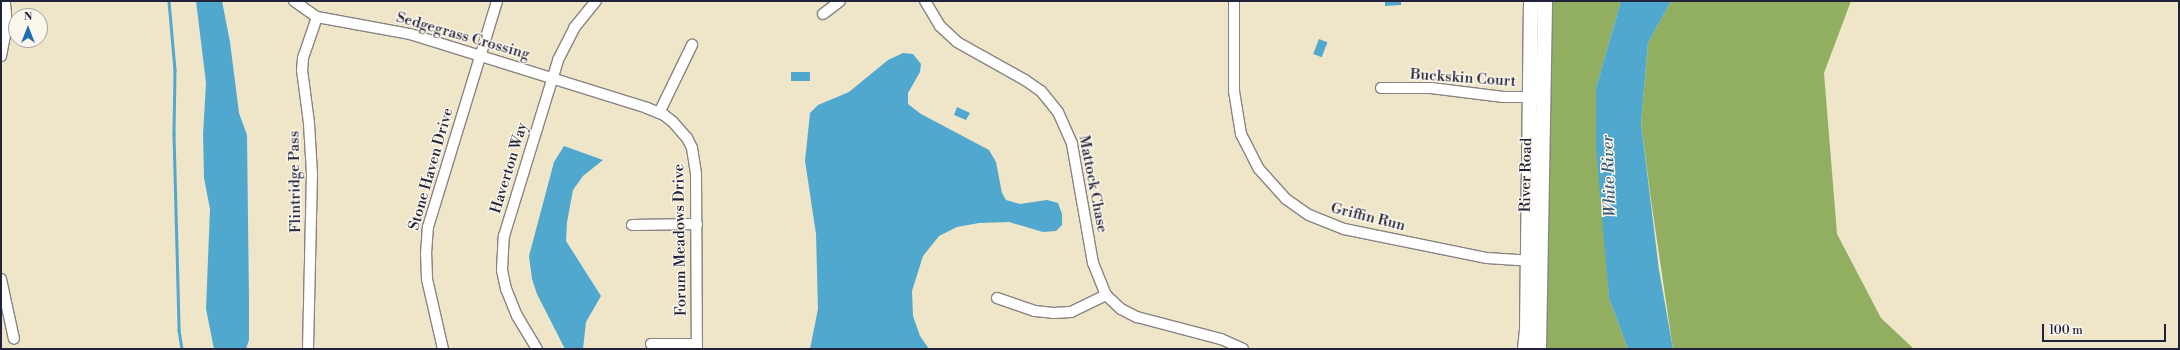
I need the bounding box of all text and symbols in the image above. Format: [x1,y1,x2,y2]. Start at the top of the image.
north arrow [8,8,48,48]
street label: Sedgegrass Crossing [394,8,532,64]
text: N [24,10,32,24]
street label: Buckskin Court [1410,65,1516,91]
street label: Stone Haven Drive [405,106,457,232]
street label: Haverton Way [487,120,531,216]
street label: Flintridge Pass [285,131,305,233]
street label: Mattock Chase [1075,134,1111,234]
water label: White River [1598,135,1620,217]
street label: River Road [1516,138,1536,212]
street label: Forum Meadows Drive [670,164,690,316]
street label: Griffin Run [1329,199,1407,235]
scale bar [2044,316,2168,342]
text: 100 m [2049,323,2083,338]

